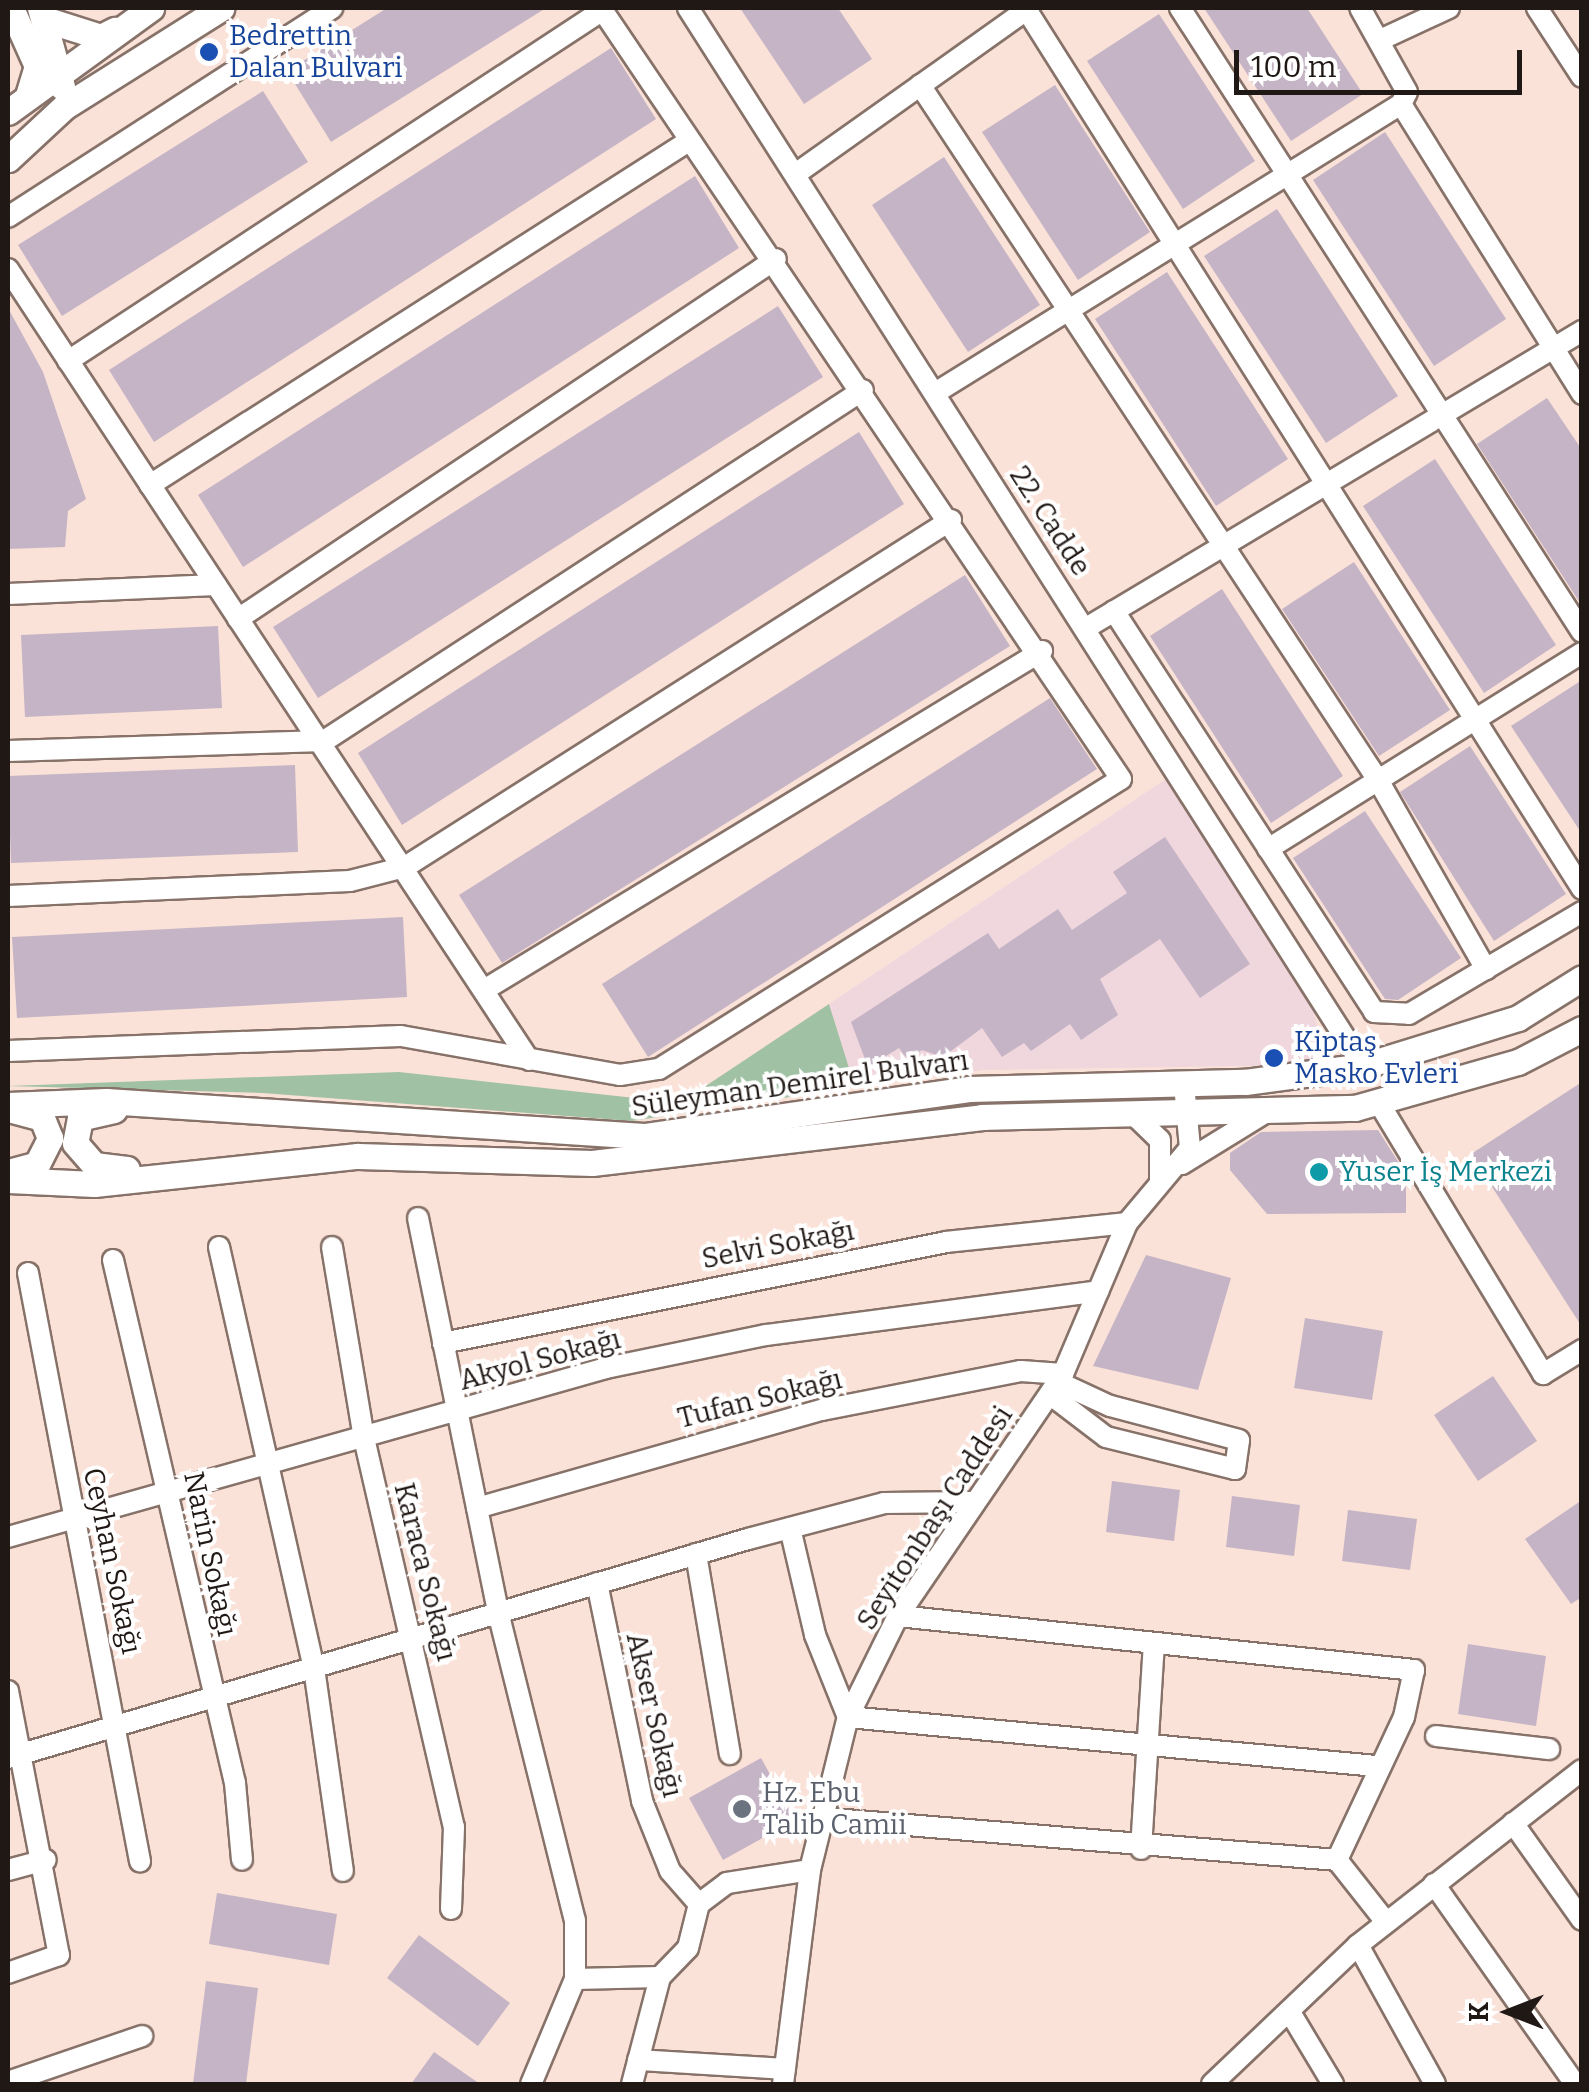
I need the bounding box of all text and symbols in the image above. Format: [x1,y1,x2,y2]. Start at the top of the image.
place label: Bedrettin Dalan Bulvari [229,19,403,85]
scale bar [1239,30,1526,92]
marker: Bedrettin Dalan Bulvari [198,41,220,63]
text: 100 m [1251,49,1336,85]
street label: 22. Cadde [1002,460,1098,582]
place label: Kiptaş Masko Evleri [1294,1025,1458,1091]
street label: Süleyman Demirel Bulvarı [629,1044,971,1124]
marker: Kiptaş Masko Evleri [1263,1047,1285,1069]
place label: Yuser İş Merkezi [1339,1155,1552,1189]
marker: Yuser İş Merkezi [1308,1161,1330,1183]
street label: Selvi Sokağı [699,1214,857,1276]
street label: Akyol Sokağı [456,1322,624,1398]
street label: Tufan Sokağı [674,1362,846,1436]
street label: Seyitonbaşı Caddesi [850,1400,1020,1636]
street label: Ceyhan Sokağı [76,1465,148,1657]
street label: Narin Sokağı [176,1469,244,1639]
street label: Karaca Sokağı [387,1480,463,1664]
street label: Akser Sokağı [619,1630,689,1800]
place label: Hz. Ebu Talib Camii [762,1776,907,1842]
marker: Hz. Ebu Talib Camii [731,1798,753,1820]
north arrow [1459,1962,1559,2062]
text: K [1462,2002,1495,2022]

